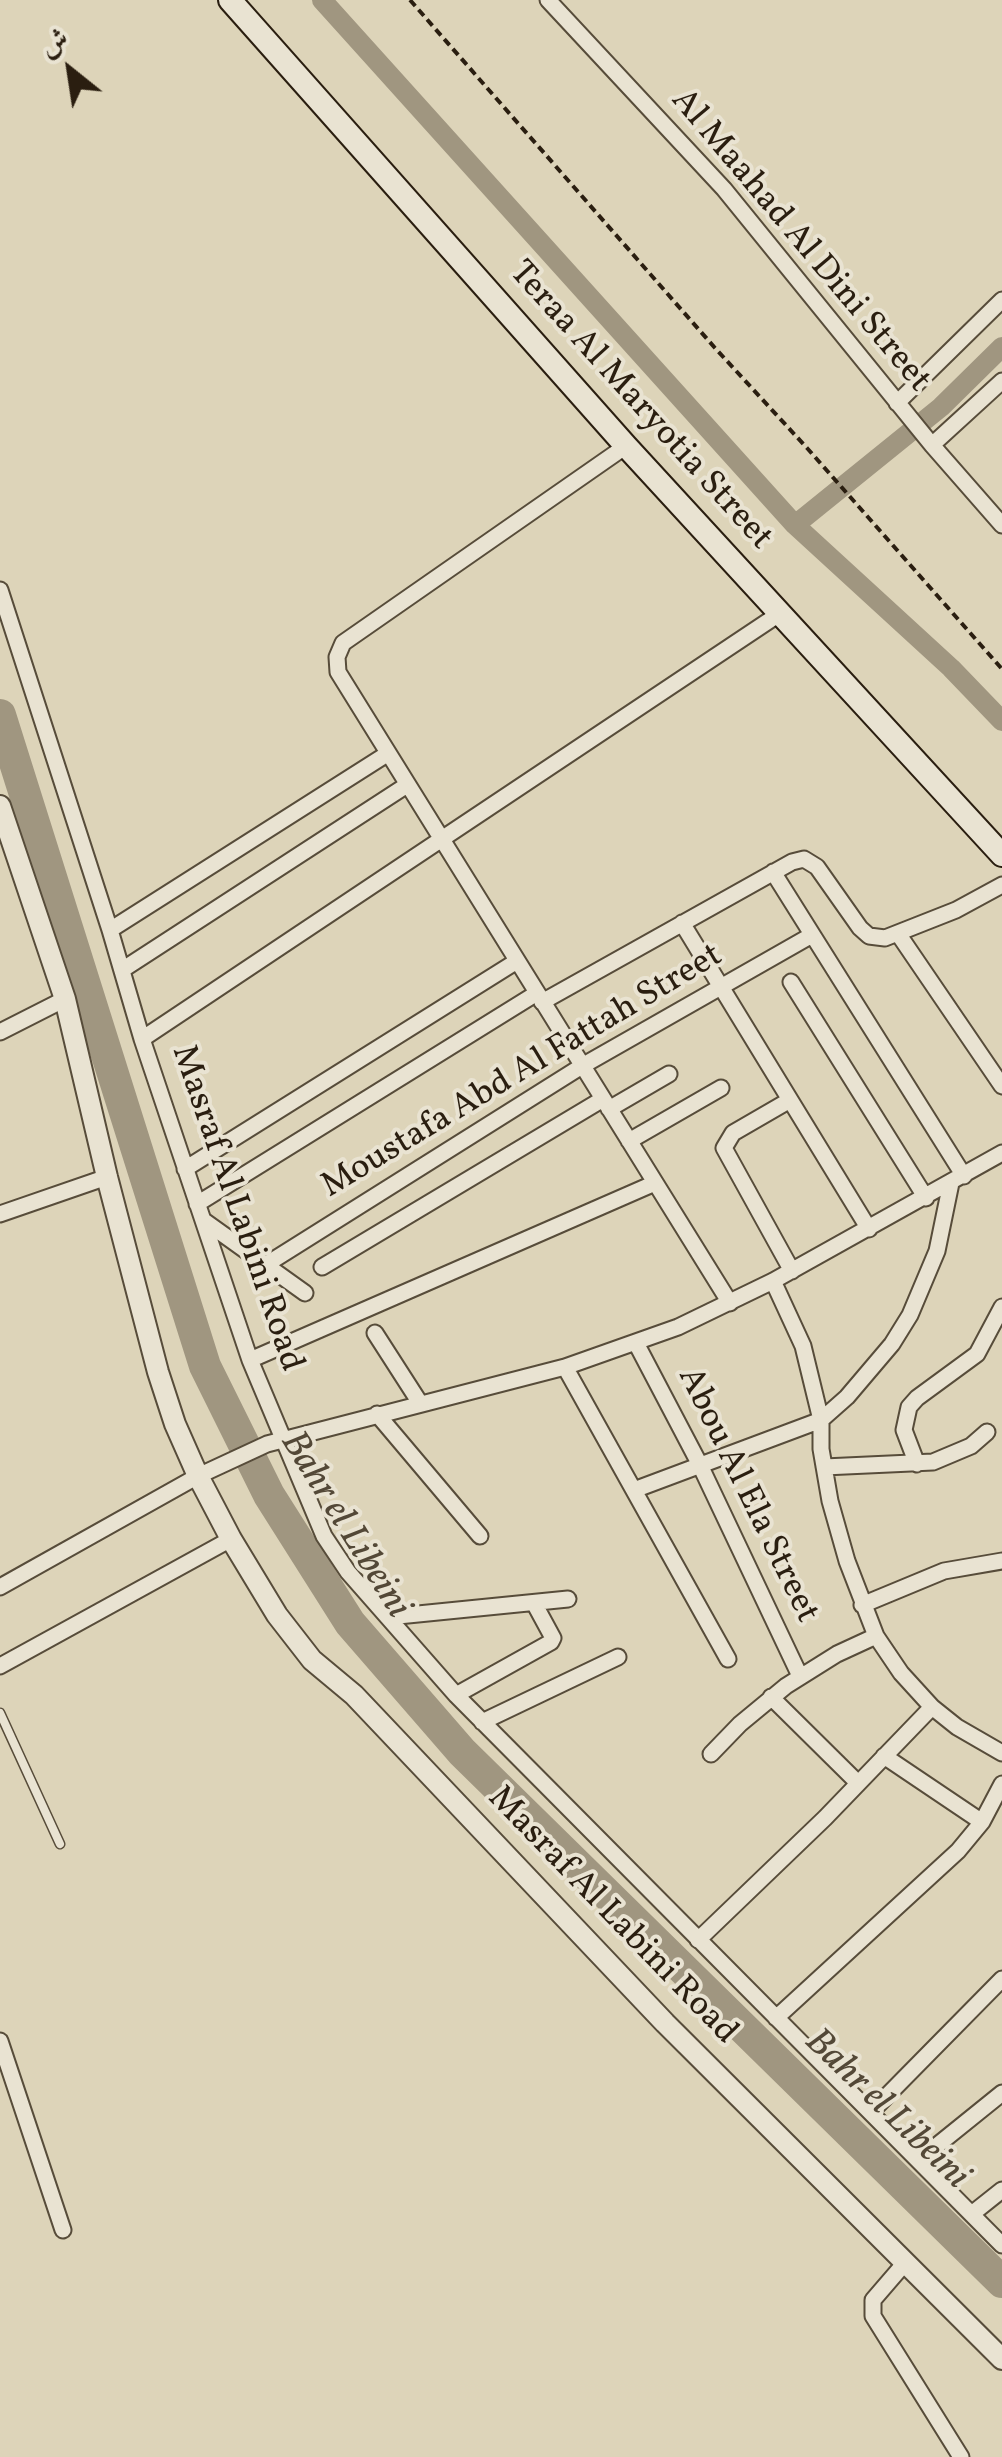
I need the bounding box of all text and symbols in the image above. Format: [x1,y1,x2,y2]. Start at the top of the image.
north arrow [20,20,120,120]
text: ش [33,20,77,67]
street label: Al Maahad Al Dini Street [660,82,938,402]
street label: Teraa Al Maryotia Street [498,254,780,560]
street label: Moustafa Abd Al Fattah Street [315,937,731,1209]
street label: Masraf Al Labini Road [159,1040,311,1378]
street label: Abou Al Ela Street [666,1361,826,1631]
water label: Bahr el Libeini [268,1424,418,1628]
street label: Masraf Al Labini Road [477,1779,745,2055]
water label: Bahr el Libeini [793,2021,977,2201]

